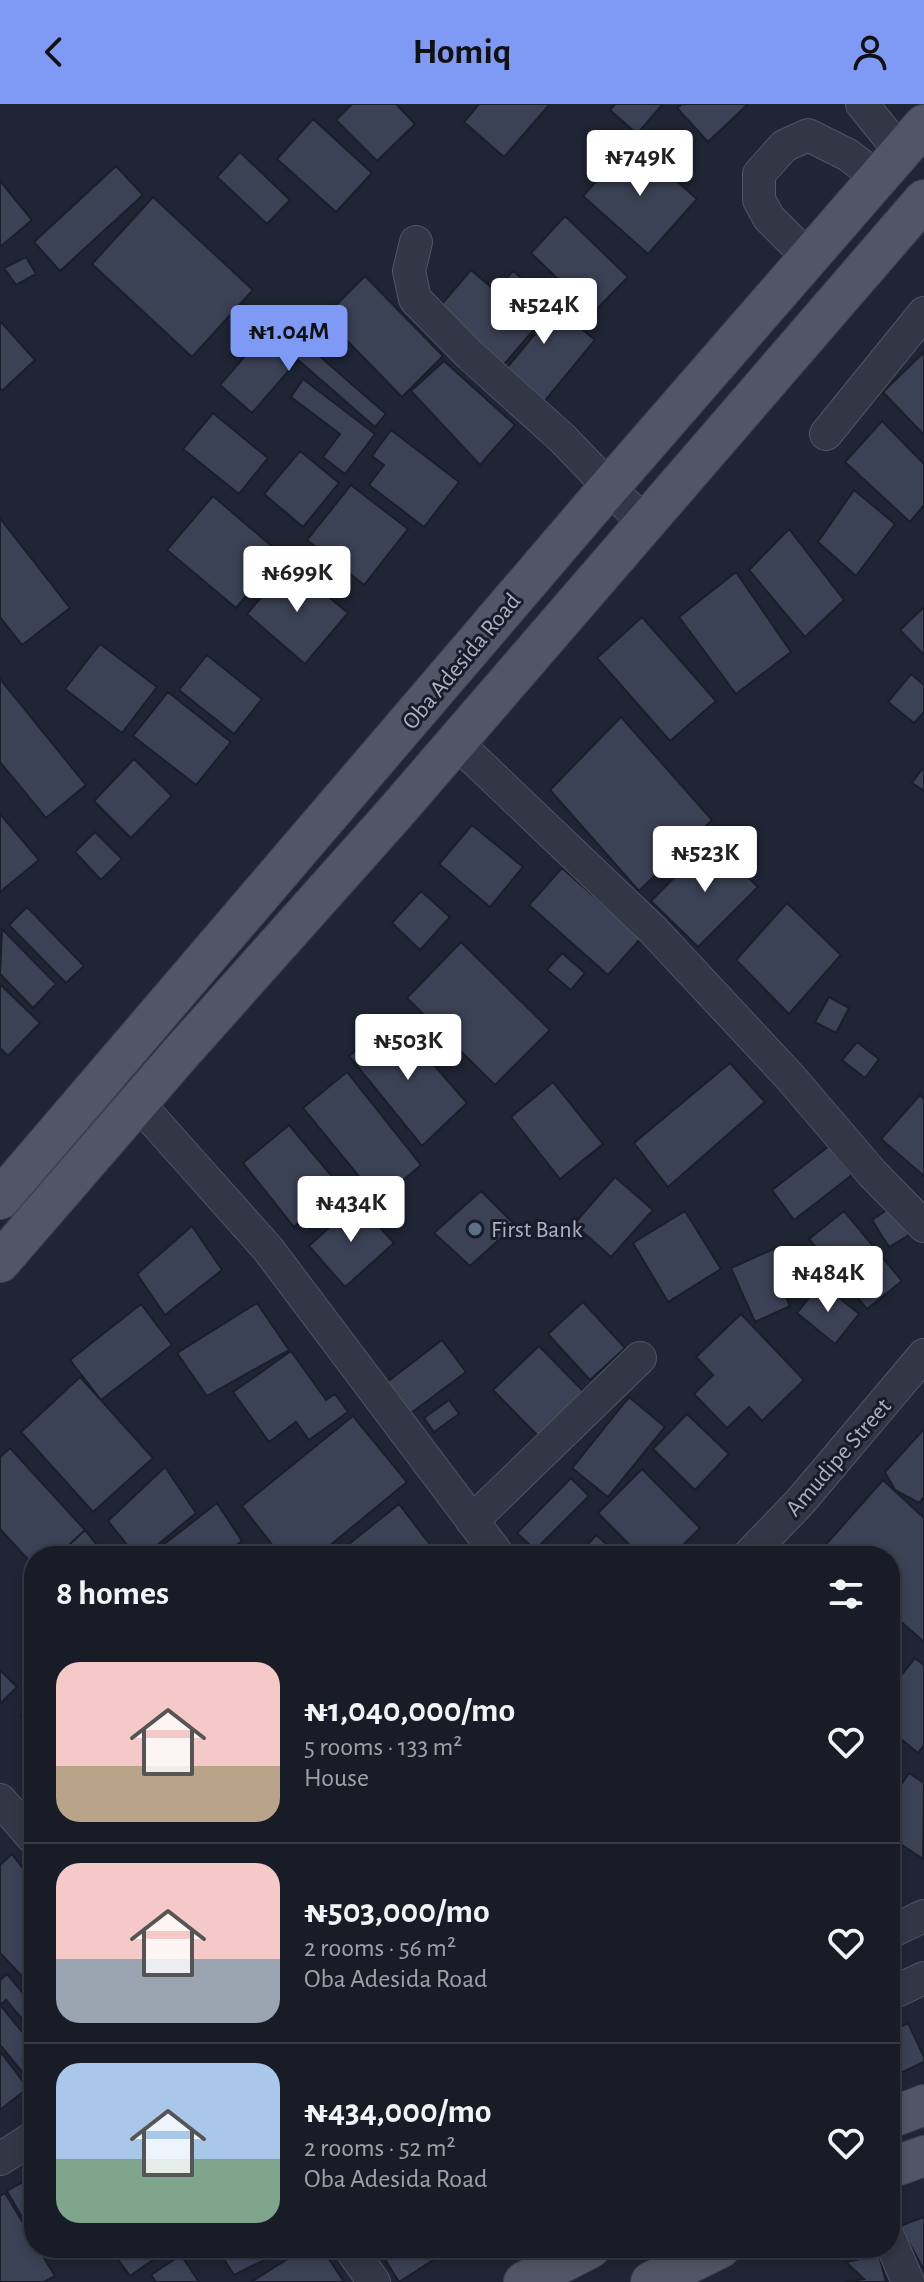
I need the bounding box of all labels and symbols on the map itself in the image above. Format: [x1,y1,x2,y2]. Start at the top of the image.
pin: ₦749K [584,130,696,198]
pin: ₦524K [488,278,600,346]
pin: ₦1.04M [224,305,354,373]
pin: ₦699K [241,546,353,614]
street label: Oba Adesida Road [398,589,525,734]
pin: ₦523K [649,826,761,894]
pin: ₦503K [352,1014,464,1082]
pin: ₦434K [295,1176,407,1244]
place label: First Bank [491,1218,583,1242]
marker: First Bank [466,1220,484,1238]
pin: ₦484K [772,1246,884,1314]
street label: Amudipe Street [781,1394,896,1521]

